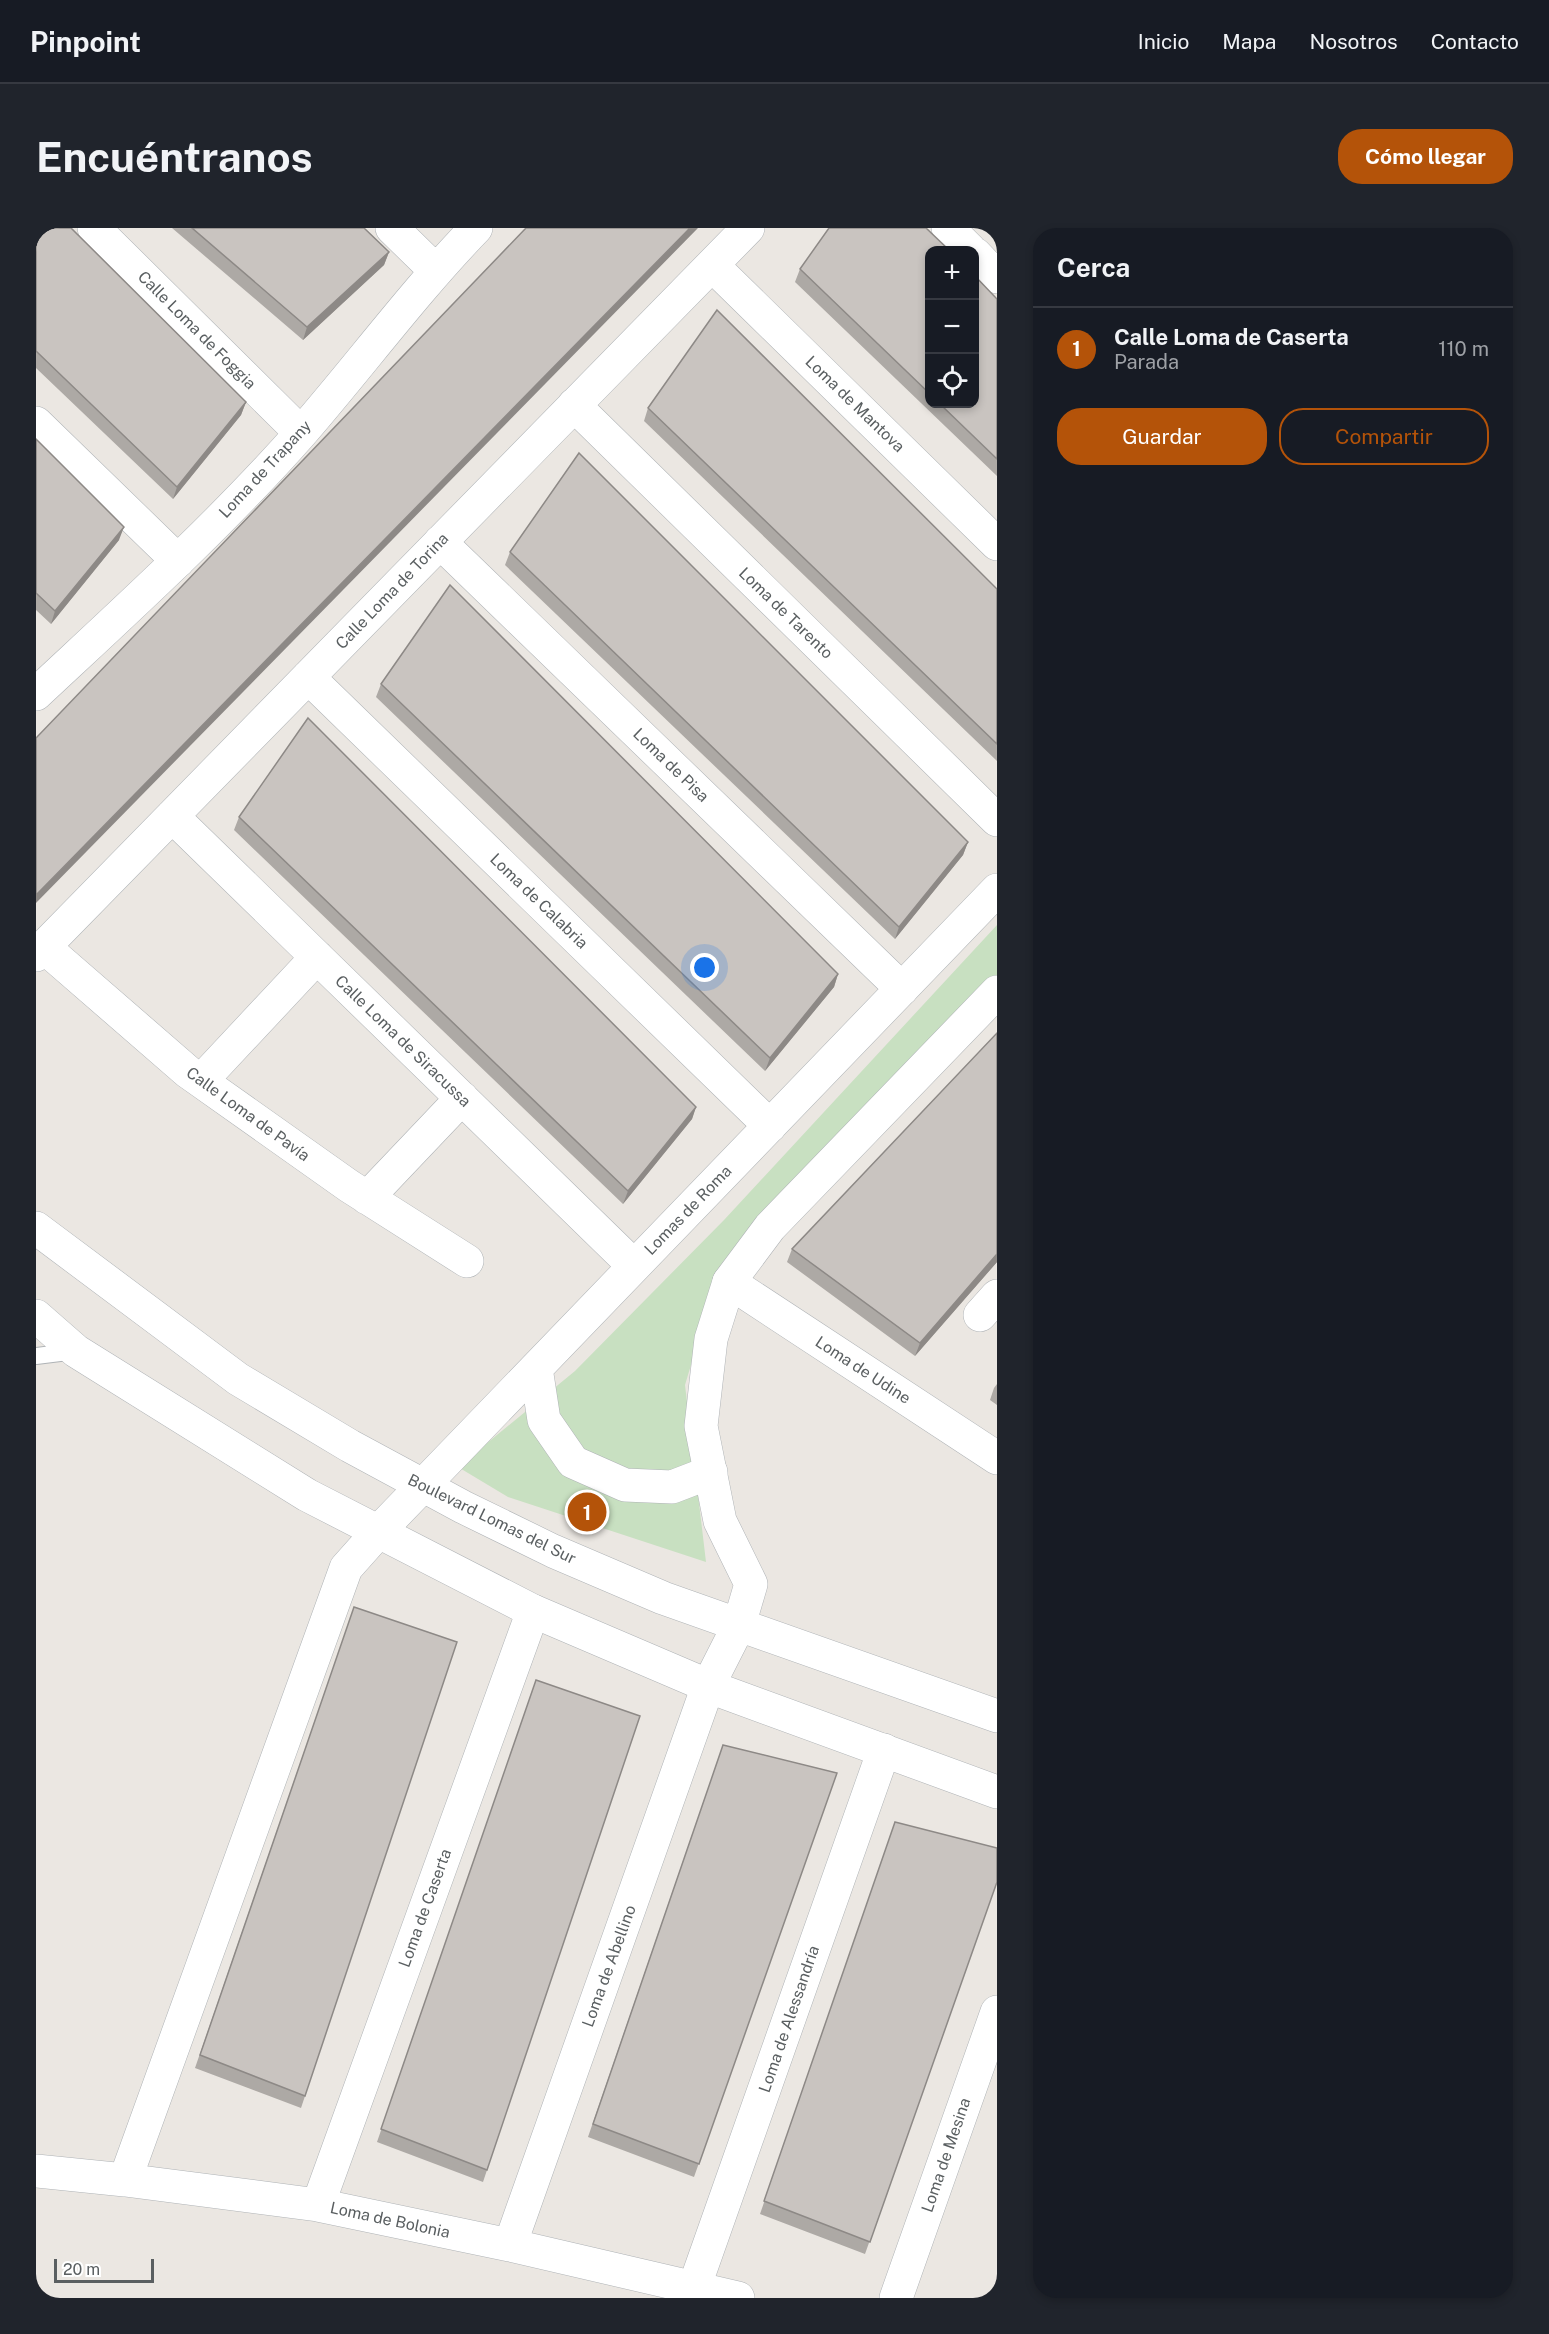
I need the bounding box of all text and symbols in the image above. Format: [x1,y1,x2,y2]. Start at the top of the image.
text: Pinpoint [30,25,141,58]
text: Inicio [1138,29,1189,54]
text: Mapa [1222,29,1276,54]
text: Nosotros [1309,29,1398,54]
text: Contacto [1431,29,1519,54]
button: Cómo llegar [1338,129,1513,184]
text: Encuéntranos [36,132,313,181]
map controls [925,246,979,408]
button: + [925,246,979,300]
text: Cerca [1057,252,1130,283]
street label: Calle Loma de Foggia [134,267,260,393]
button: − [925,300,979,354]
text: Calle Loma de Caserta [1114,324,1349,350]
text: 1 [1072,337,1081,361]
text: 110 m [1438,337,1489,361]
text: Parada [1114,350,1179,374]
street label: Loma de Mantova [802,352,908,456]
button: locate [925,354,979,408]
button: Guardar [1057,408,1267,465]
button: Compartir [1279,408,1489,465]
street label: Loma de Trapany [215,416,315,522]
street label: Calle Loma de Torina [332,529,452,653]
street label: Loma de Tarento [735,563,837,663]
street label: Loma de Pisa [629,724,713,806]
street label: Loma de Calabria [486,849,592,953]
your location [690,953,719,982]
street label: Calle Loma de Siracussa [331,971,475,1111]
street label: Calle Loma de Pavía [183,1063,313,1165]
street label: Lomas de Roma [641,1161,735,1259]
street label: Loma de Udine [812,1332,914,1408]
street label: Boulevard Lomas del Sur [405,1470,579,1568]
pin: 1 [568,1490,606,1534]
street label: Loma de Caserta [395,1846,455,1970]
street label: Loma de Abellino [578,1902,640,2030]
street label: Loma de Alessandría [755,1943,823,2095]
street label: Loma de Mesina [917,2095,975,2215]
street label: Loma de Bolonia [328,2198,452,2242]
scale bar [54,2256,154,2284]
text: 20 m [63,2260,100,2279]

